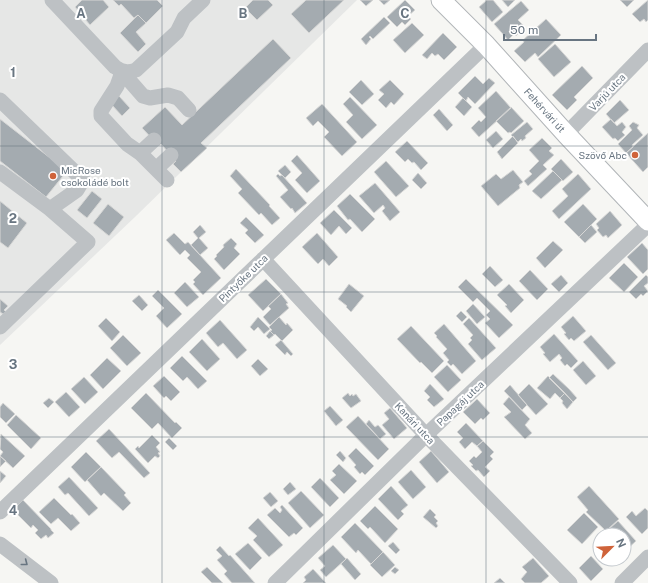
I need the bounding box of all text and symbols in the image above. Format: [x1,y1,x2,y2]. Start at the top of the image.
text: A [76,6,86,21]
text: B [239,6,248,21]
text: C [400,6,410,21]
scale bar [504,16,596,42]
text: 50 m [510,23,538,37]
text: 1 [10,65,16,80]
street label: Varjú utca [586,71,628,113]
street label: Fehérvári út [522,85,568,135]
place label: Szövő Abc [579,149,627,161]
marker: Szövő Abc [630,150,640,160]
place label: MicRose csokoládé bolt [61,164,129,188]
marker: MicRose csokoládé bolt [48,171,58,181]
text: 2 [9,211,17,226]
street label: Pintyőke utca [216,252,270,304]
text: 3 [9,357,18,372]
street label: Papagáj utca [434,378,486,428]
street label: Kanári utca [393,400,437,446]
text: 4 [9,503,18,518]
north arrow [592,527,632,567]
text: N [614,537,628,549]
one-way arrow [21,559,28,566]

